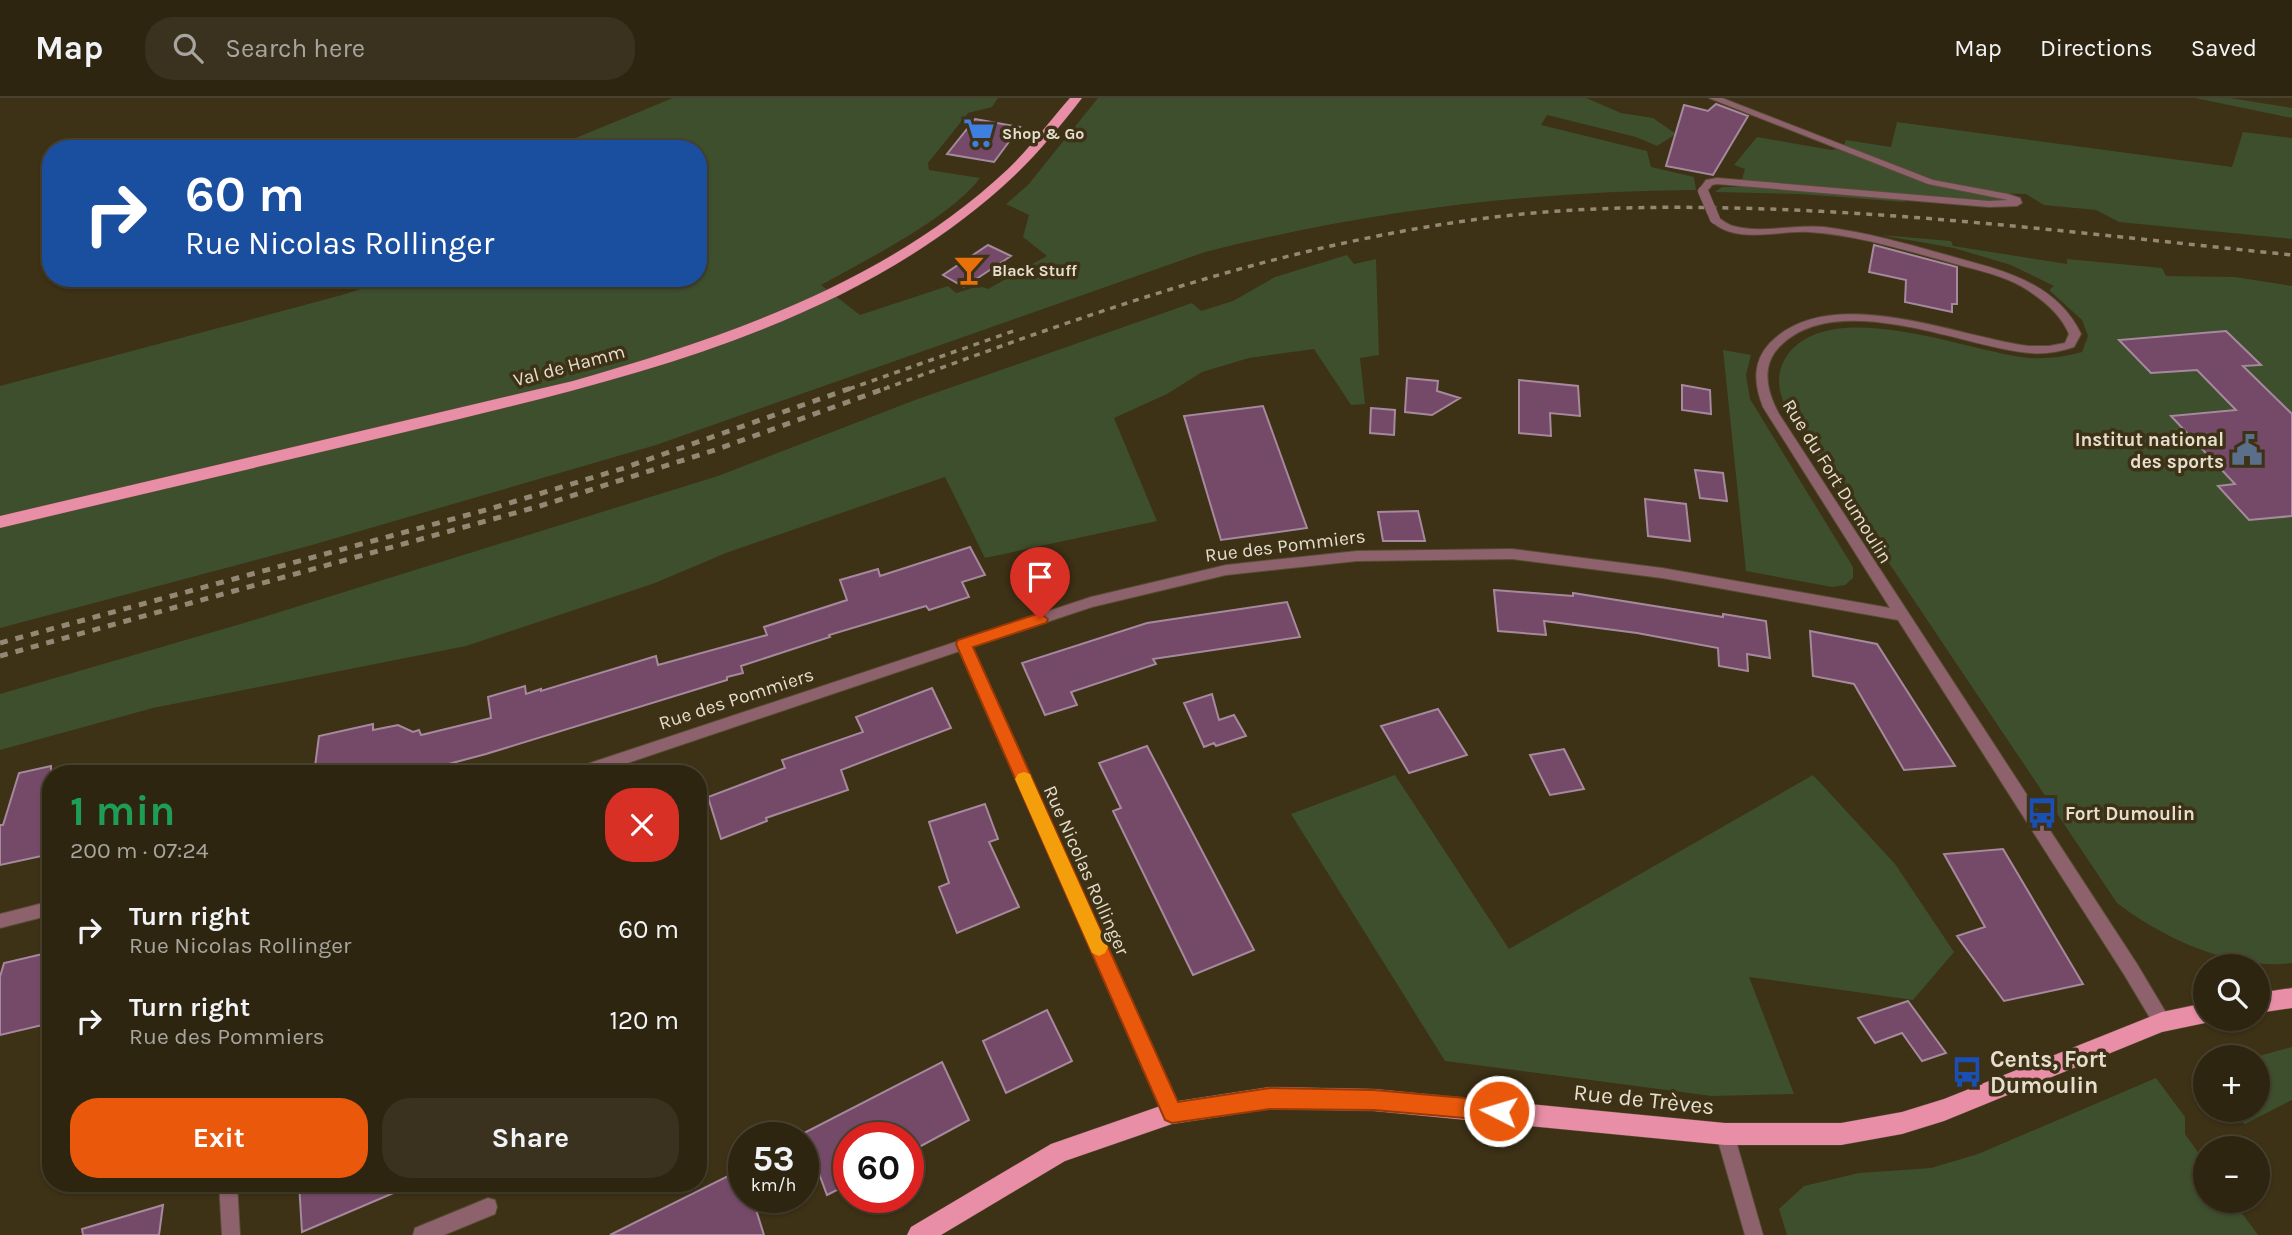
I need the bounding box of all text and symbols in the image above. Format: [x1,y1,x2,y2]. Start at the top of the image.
search box [145,17,635,80]
text: Map [35,29,103,67]
icon: search [169,29,207,67]
text: Search here [225,33,365,64]
text: Map [1954,34,2002,62]
text: Directions [2040,34,2153,62]
text: Saved [2191,34,2257,62]
supermarket icon: Shop & Go [962,116,996,150]
place label: Shop & Go [1002,124,1084,143]
text: 60 m [185,166,305,223]
icon: right [70,168,161,259]
text: Rue Nicolas Rollinger [185,225,494,262]
bar icon: Black Stuff [952,253,986,287]
place label: Black Stuff [992,261,1077,280]
street label: Val de Hamm [511,341,627,391]
street label: Rue du Fort Dumoulin [1778,395,1897,568]
place label: Institut national des sports [2075,429,2224,473]
public building icon: Institut national des sports [2230,433,2264,467]
street label: Rue des Pommiers [1204,525,1367,567]
pin [1010,547,1070,619]
icon: arrive [1021,558,1059,596]
street label: Rue des Pommiers [656,664,817,734]
street label: Rue Nicolas Rollinger [1039,782,1134,959]
text: 1 min [70,786,175,836]
button: close [605,788,679,862]
bus stop icon: Fort Dumoulin [2025,796,2059,830]
place label: Fort Dumoulin [2065,803,2195,825]
text: 200 m · 07:24 [70,837,209,864]
text: Turn right [129,901,250,932]
icon: right [70,911,108,949]
text: 60 m [618,914,679,945]
text: Rue Nicolas Rollinger [129,932,351,959]
map controls [2193,954,2270,1213]
button: search [2193,954,2270,1031]
text: Turn right [129,992,250,1023]
icon: right [70,1002,108,1040]
text: 120 m [609,1005,679,1036]
text: Rue des Pommiers [129,1023,325,1050]
button: + [2193,1045,2270,1122]
place label: Cents, Fort Dumoulin [1990,1046,2107,1099]
bus stop icon: Cents, Fort Dumoulin [1950,1055,1984,1089]
position arrow [1462,1074,1536,1148]
street label: Rue de Trèves [1572,1079,1716,1120]
button: Exit [70,1098,368,1178]
button: Share [382,1098,679,1178]
speed limit sign: 60 [833,1122,924,1213]
button: − [2193,1136,2270,1213]
text: 53 [752,1138,795,1179]
text: km/h [751,1174,796,1196]

